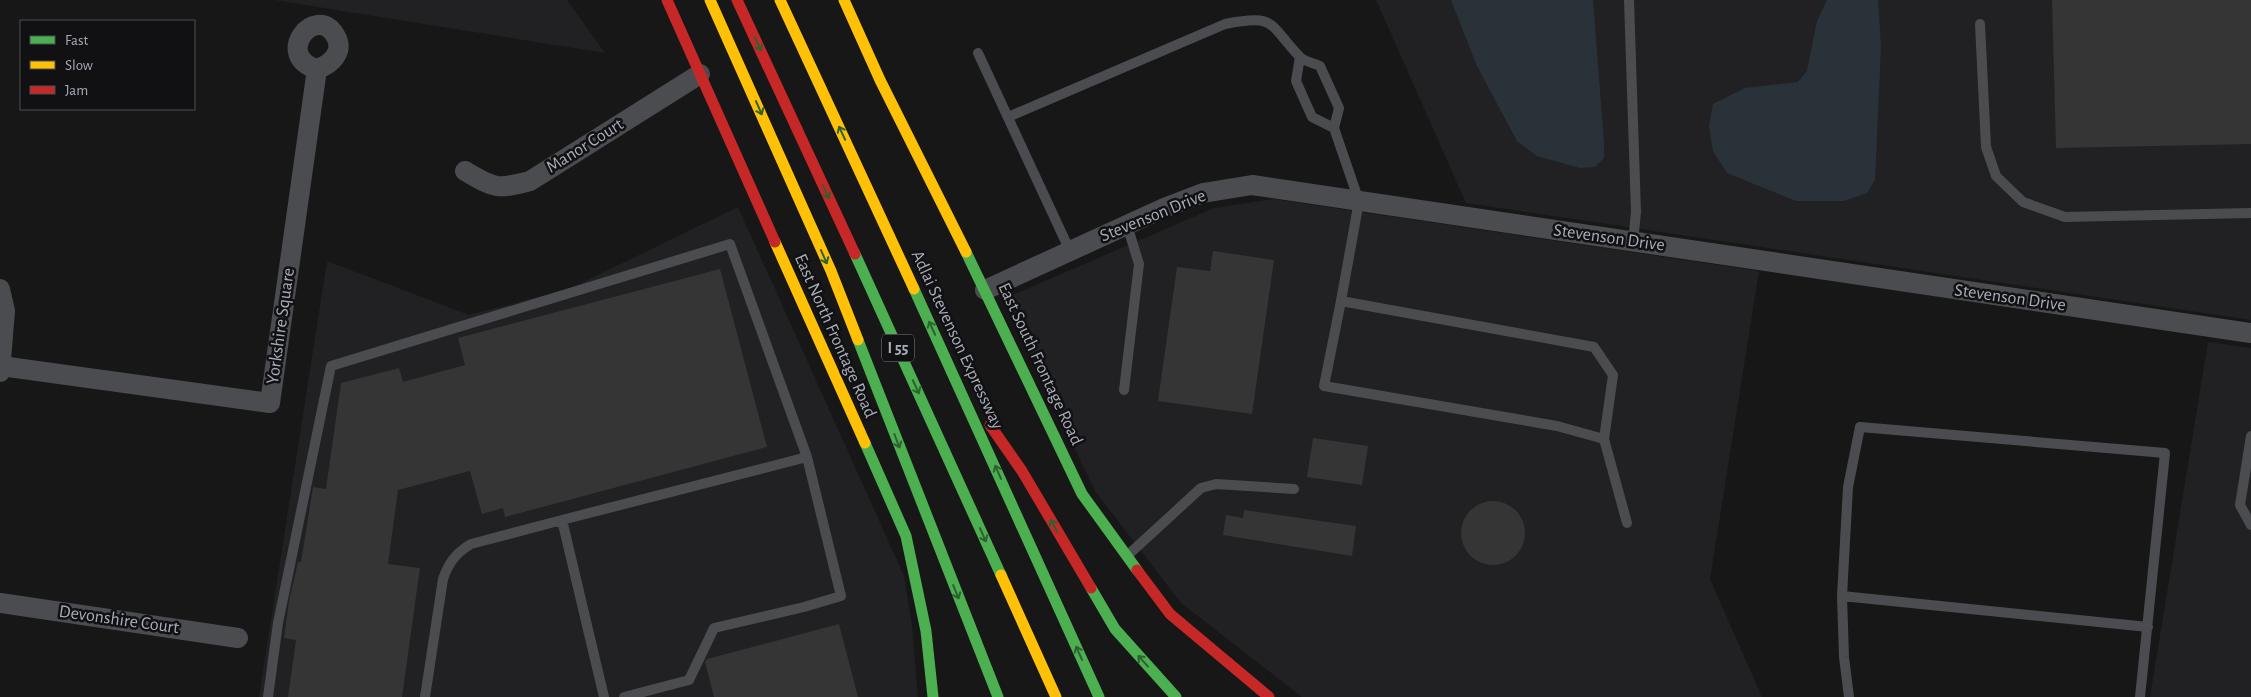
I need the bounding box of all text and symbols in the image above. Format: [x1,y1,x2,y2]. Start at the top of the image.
legend [20,20,195,110]
text: Fast [65,33,89,48]
one-way arrow [753,36,763,51]
text: Slow [65,58,93,73]
text: Jam [65,83,88,98]
one-way arrow [754,100,764,115]
street label: Manor Court [543,115,627,177]
one-way arrow [836,126,846,141]
one-way arrow [821,184,831,199]
street label: Stevenson Drive [1098,187,1208,245]
street label: Stevenson Drive [1552,221,1666,255]
street label: Adlai Stevenson Expressway [908,248,1006,432]
one-way arrow [820,249,830,264]
street label: East North Frontage Road [791,251,879,421]
street label: Yorkshire Square [264,267,298,385]
street label: East South Frontage Road [994,280,1086,448]
street label: Stevenson Drive [1953,281,2067,315]
one-way arrow [927,321,937,336]
road number: I 55 [882,334,914,362]
one-way arrow [912,379,921,394]
one-way arrow [893,433,902,448]
one-way arrow [992,465,1002,480]
one-way arrow [1049,519,1059,533]
one-way arrow [978,527,988,542]
one-way arrow [952,584,961,599]
street label: Devonshire Court [58,603,180,637]
one-way arrow [1073,646,1083,661]
one-way arrow [1137,654,1149,667]

